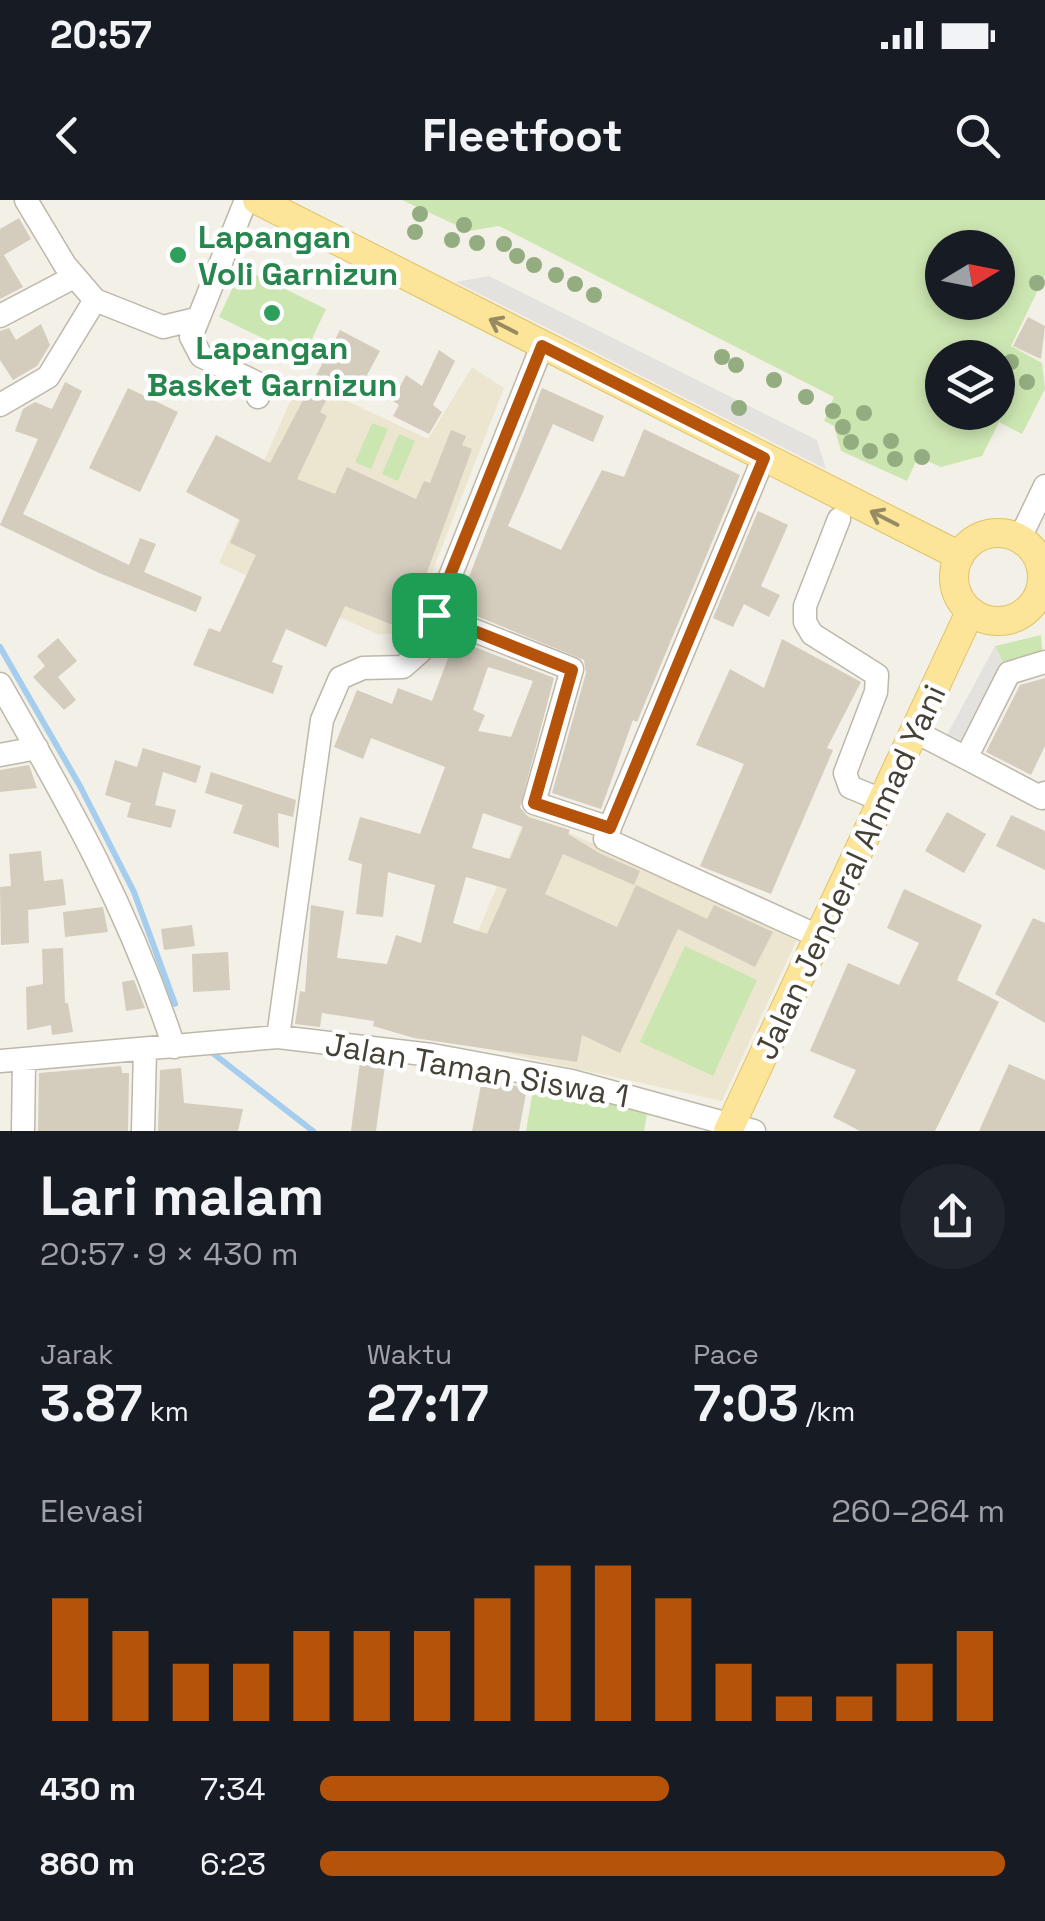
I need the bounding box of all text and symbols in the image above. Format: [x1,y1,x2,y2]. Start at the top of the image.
text: 20:57 [50,11,152,59]
text: Fleetfoot [422,107,623,164]
icon: back [40,108,95,163]
icon: search [950,108,1005,163]
place label: Lapangan Voli Garnizun [198,217,398,294]
north arrow [925,230,1015,320]
map controls [925,230,1015,430]
marker: Lapangan Voli Garnizun [167,244,189,266]
marker: Lapangan Basket Garnizun [261,302,283,324]
one-way arrow [488,315,518,335]
place label: Lapangan Basket Garnizun [147,328,397,405]
button: layers [925,340,1015,430]
one-way arrow [869,508,899,527]
pin [392,573,477,658]
icon: arrive [407,588,462,643]
street label: Jalan Jenderal Ahmad Yani [745,678,955,1066]
street label: Jalan Taman Siswa 1 [322,1024,632,1116]
text: Lari malam [40,1161,324,1231]
button: share [900,1164,1005,1269]
text: 20:57 · 9 × 430 m [40,1234,299,1274]
text: Jarak [40,1336,113,1372]
text: Waktu [367,1336,452,1372]
text: Pace [693,1336,759,1372]
text: 3.87 [40,1372,143,1436]
text: 27:17 [367,1372,489,1436]
text: 7:03 [693,1372,799,1436]
text: km [143,1393,189,1429]
text: /km [799,1393,855,1429]
text: Elevasi [40,1491,144,1531]
text: 260–264 m [832,1491,1005,1531]
text: 430 m [40,1769,136,1809]
text: 7:34 [200,1769,265,1809]
text: 860 m [40,1844,135,1884]
text: 6:23 [200,1844,266,1884]

